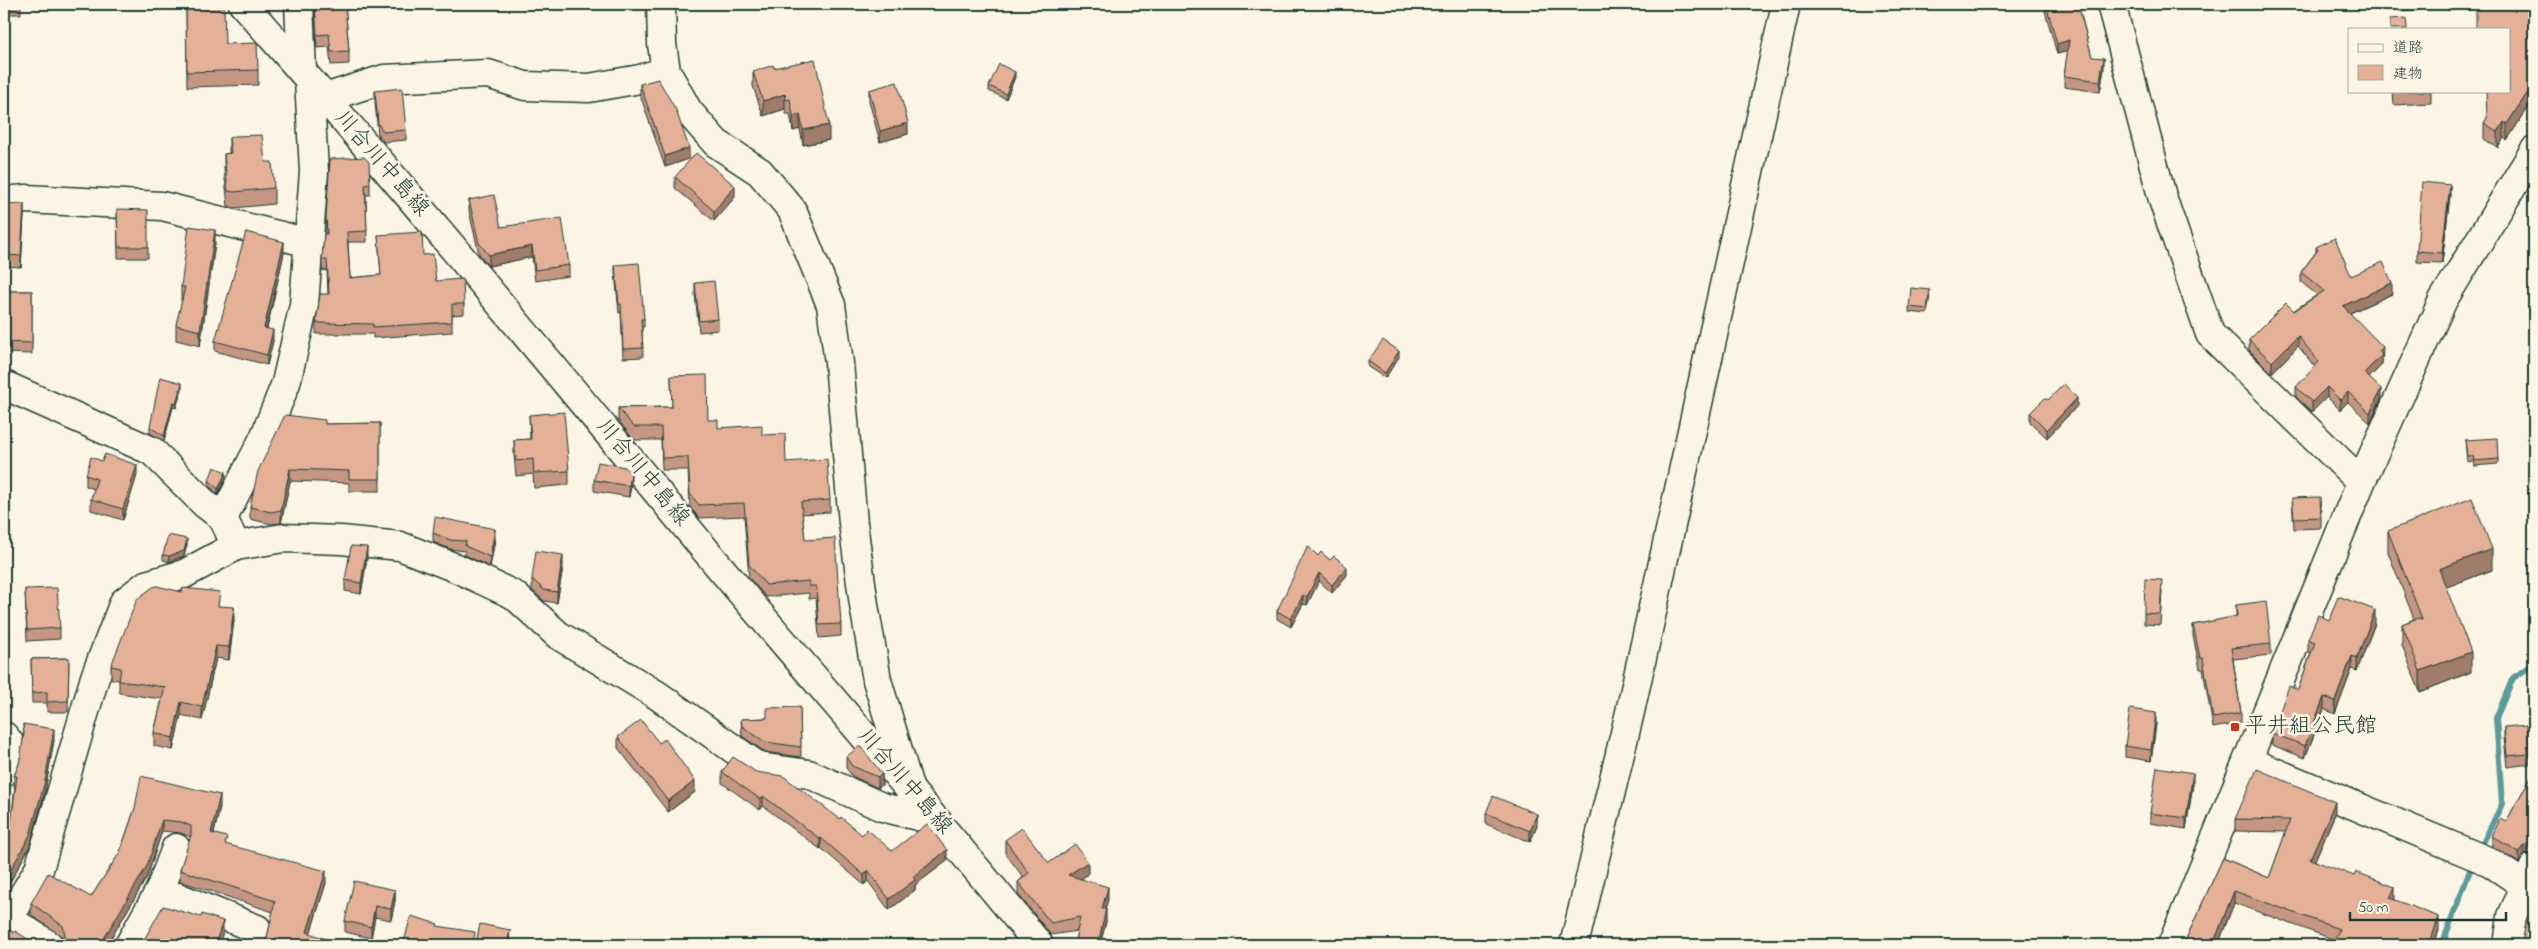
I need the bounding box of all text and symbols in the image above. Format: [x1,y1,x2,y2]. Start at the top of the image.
legend [2348,28,2510,92]
text: 道路 [2393,37,2423,59]
text: 建物 [2393,63,2423,85]
street label: 川合川中島線 [326,104,436,224]
street label: 川合川中島線 [587,412,697,534]
place label: 平井組公民館 [2245,711,2377,743]
marker: 平井組公民館 [2229,721,2241,733]
street label: 川合川中島線 [849,722,959,842]
scale bar [2350,889,2507,921]
text: 50 m [2358,897,2389,919]

